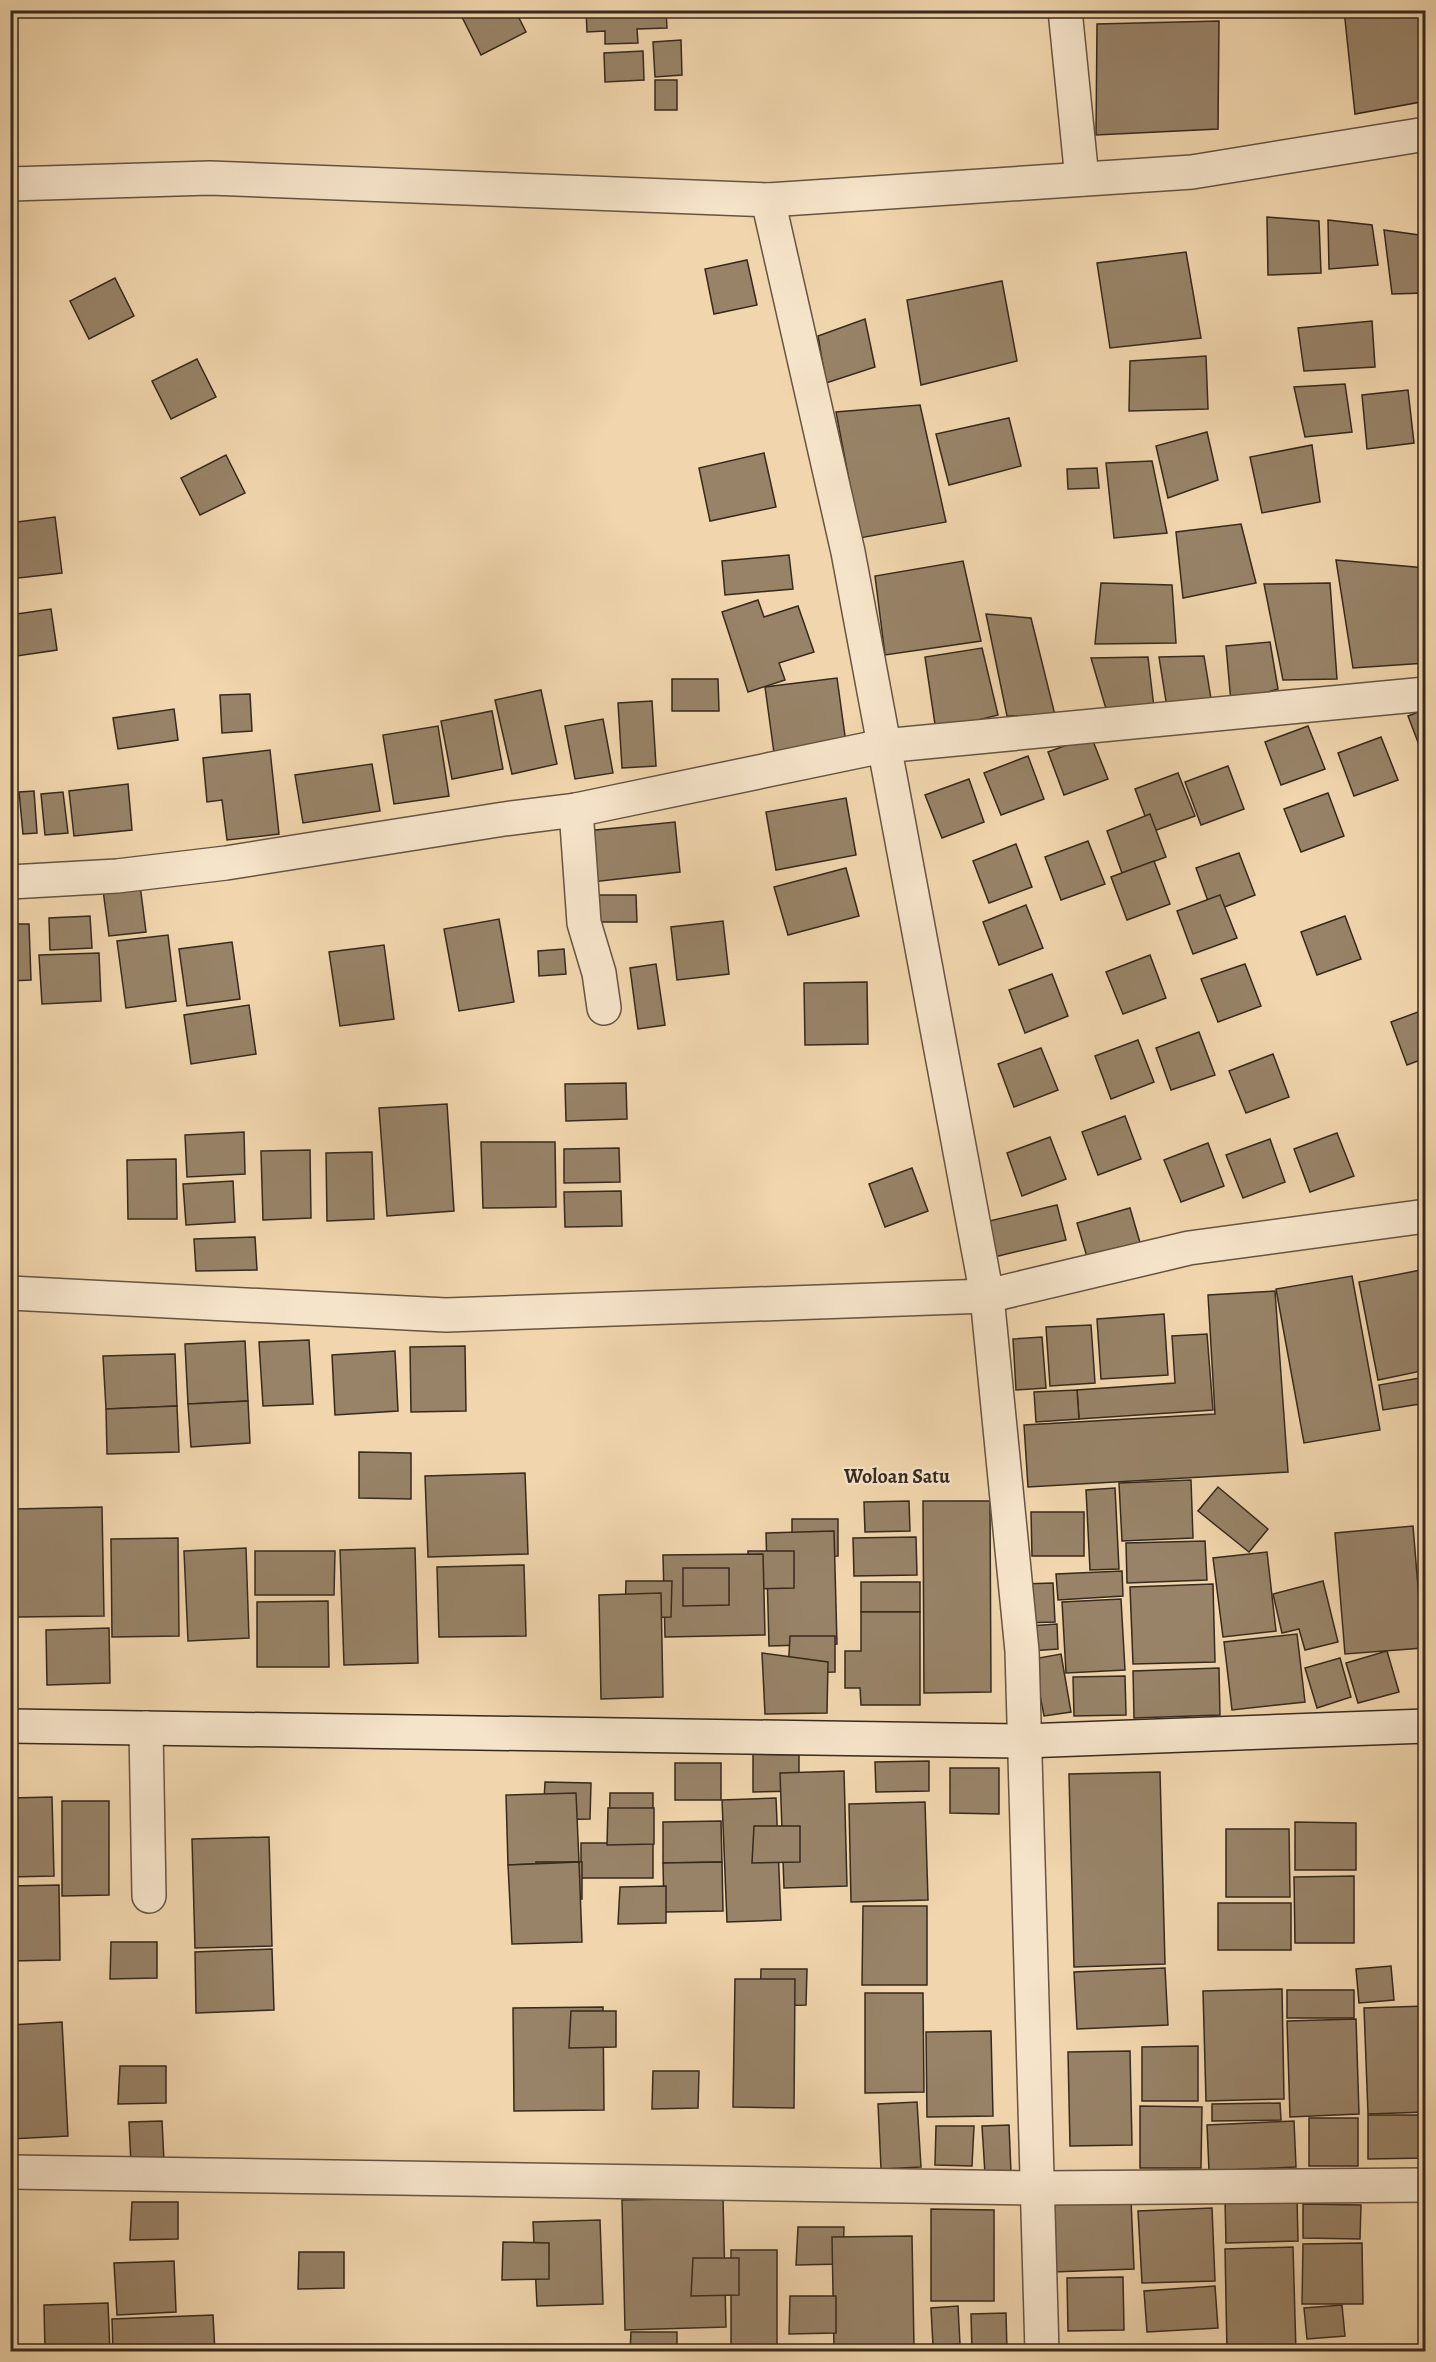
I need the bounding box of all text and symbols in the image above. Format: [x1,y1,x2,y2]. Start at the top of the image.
district label: Woloan Satu [843,1463,950,1490]

